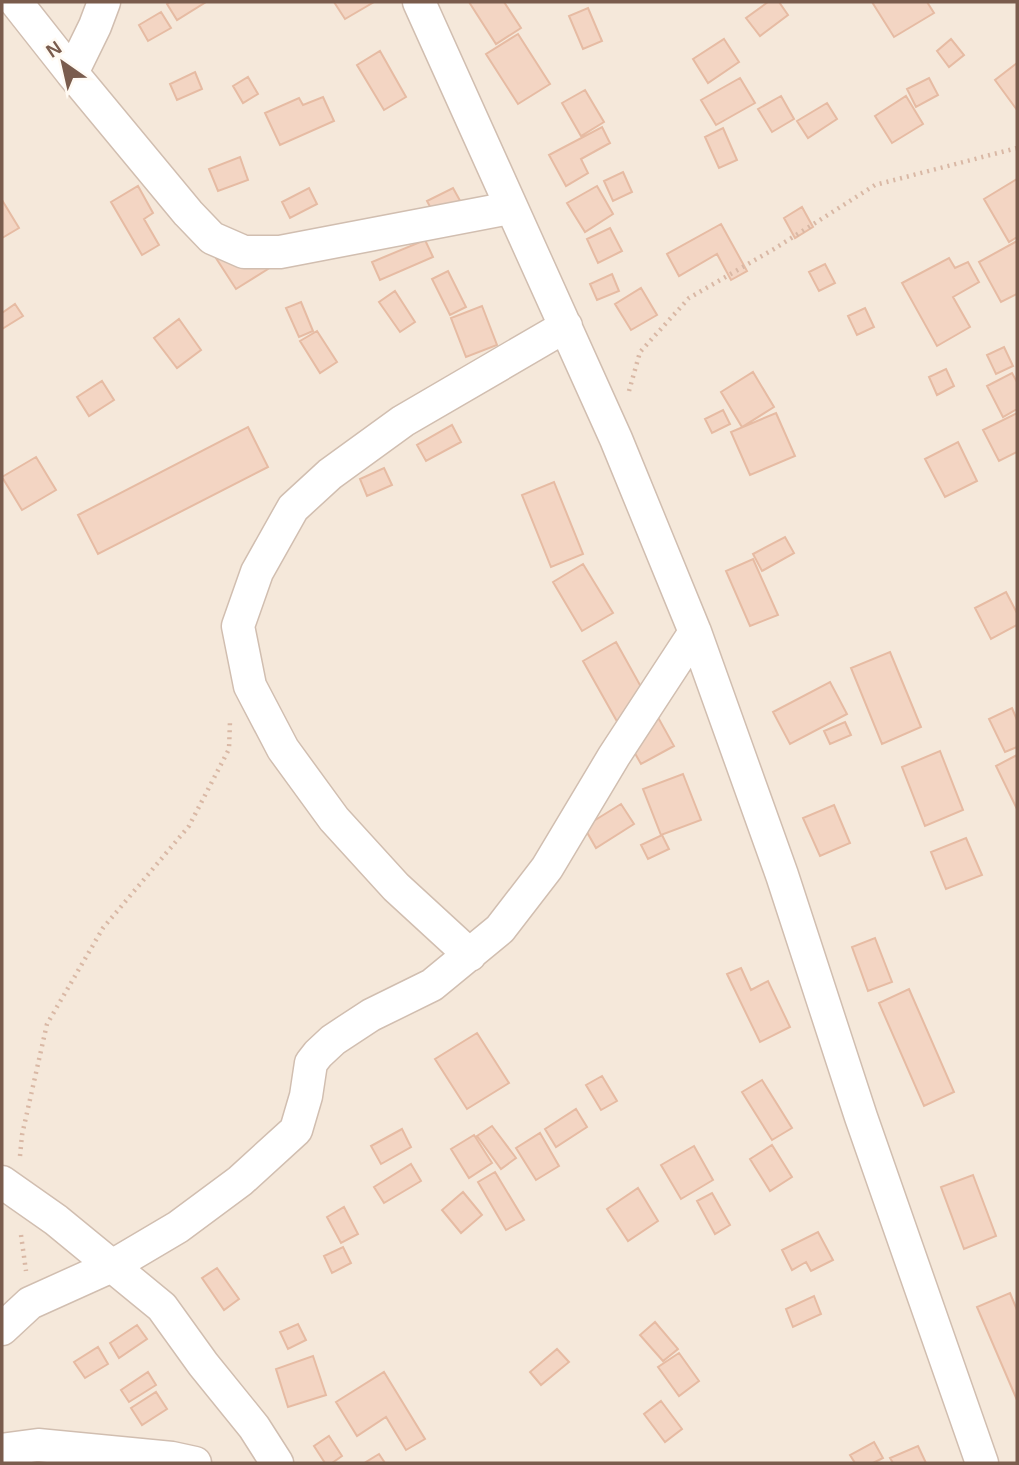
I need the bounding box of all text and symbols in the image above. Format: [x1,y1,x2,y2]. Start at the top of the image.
north arrow [28,28,98,98]
text: N [42,37,65,62]

